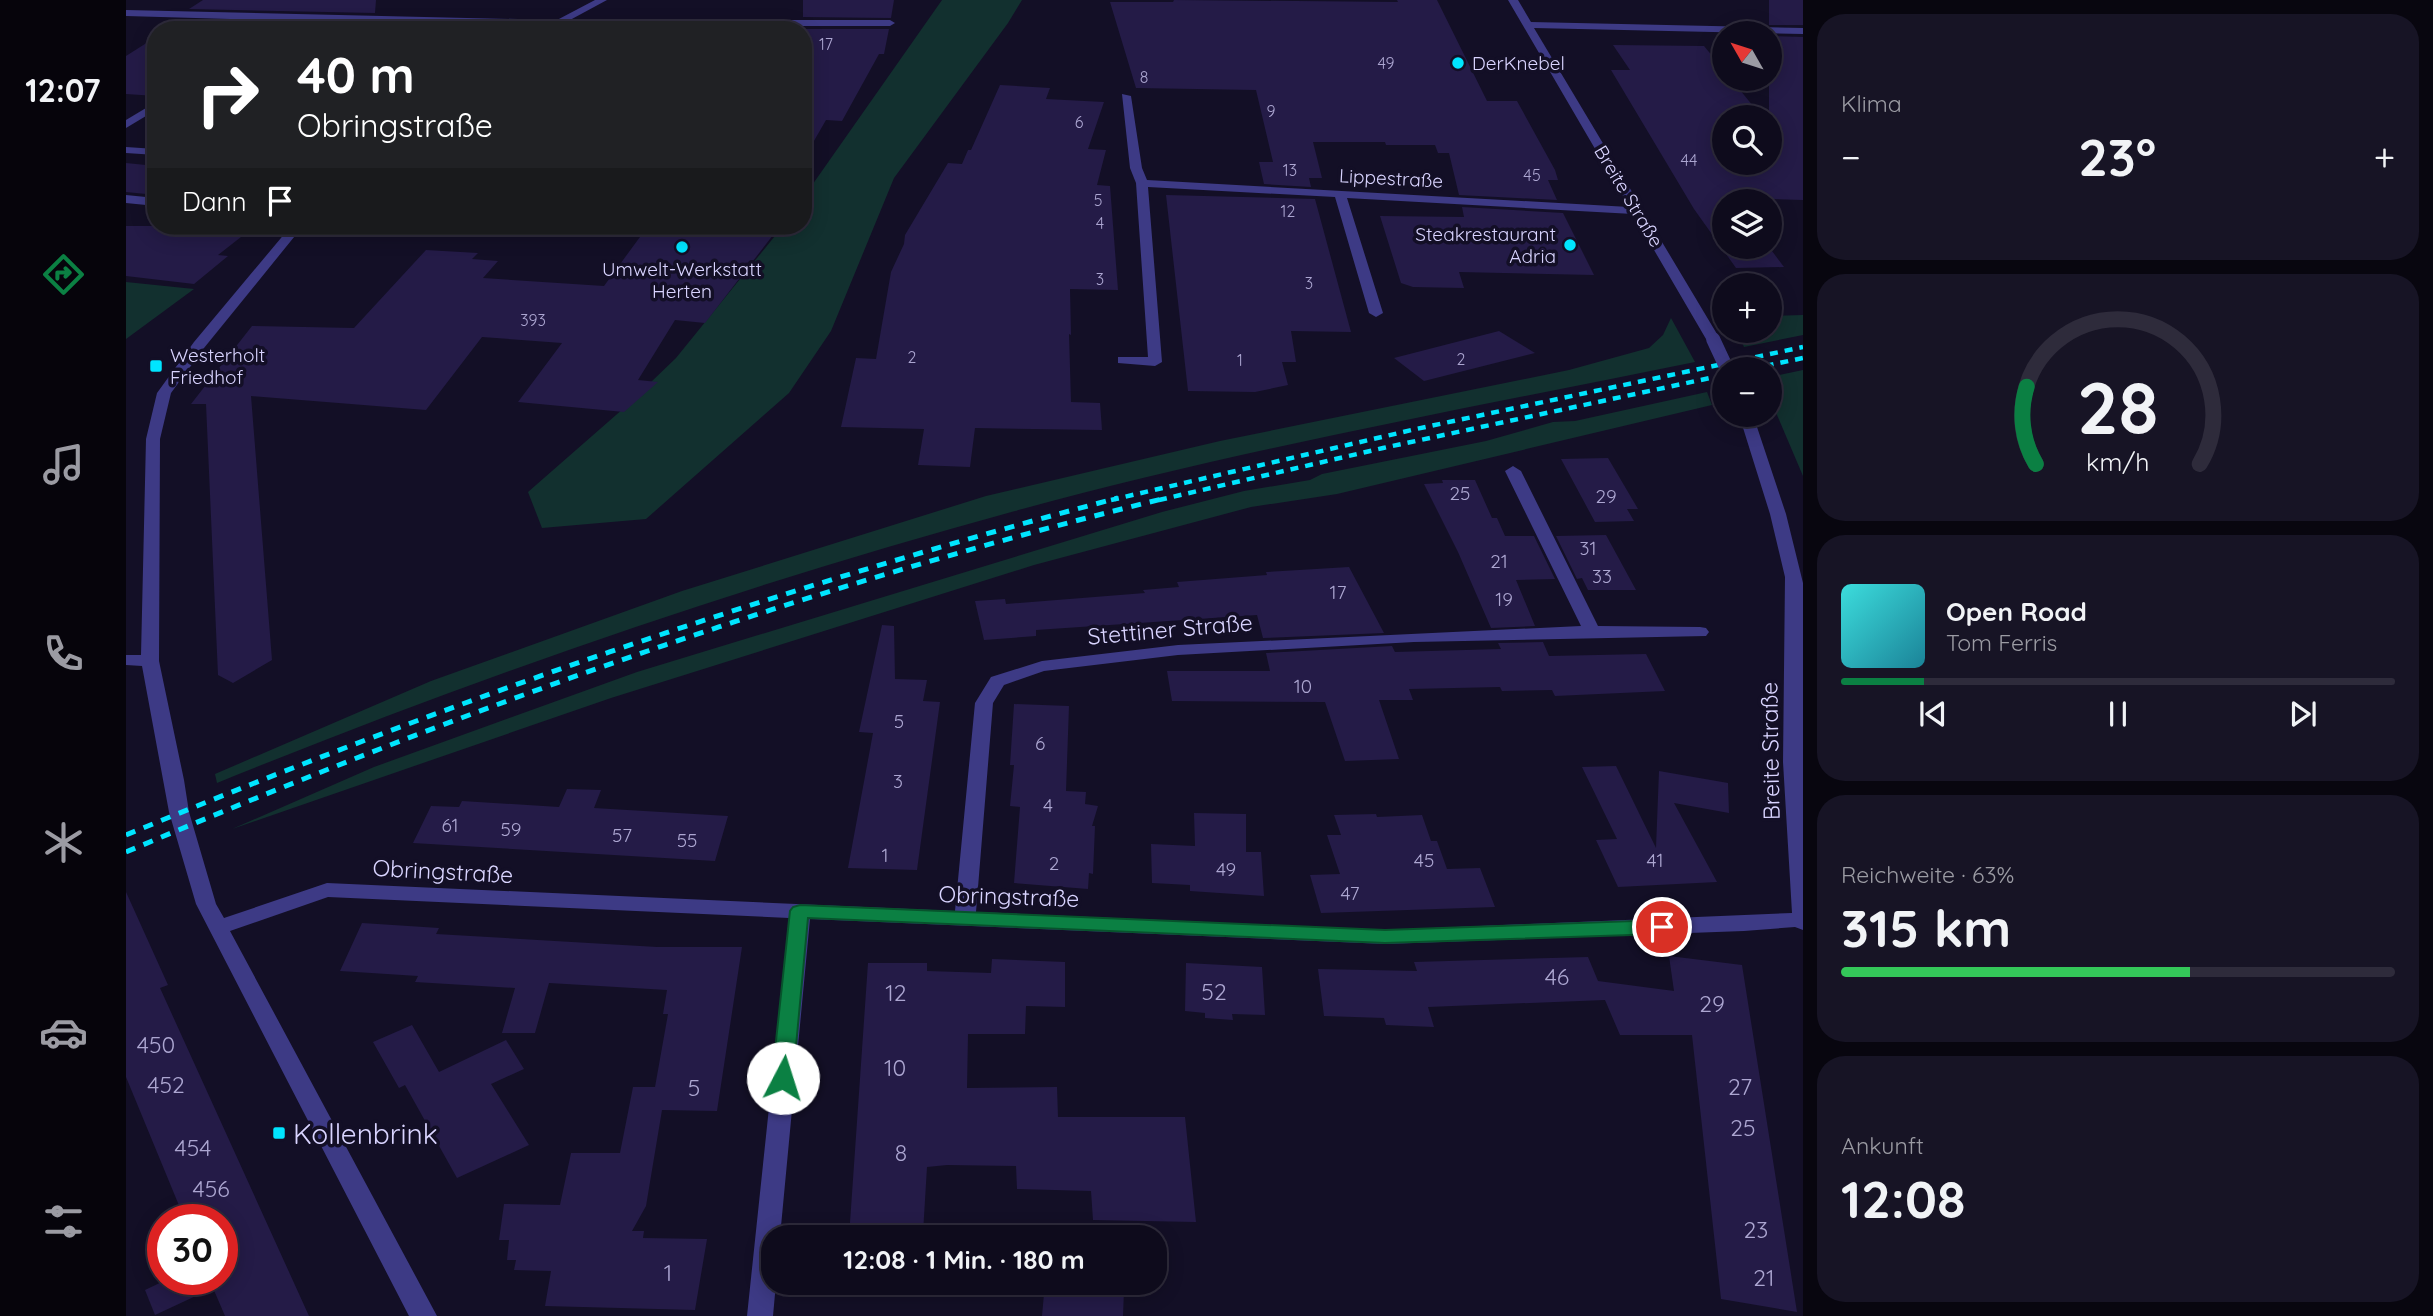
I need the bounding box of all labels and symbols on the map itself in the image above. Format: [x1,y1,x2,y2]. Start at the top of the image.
north arrow [1712,21,1782,91]
house number: 17 [819,34,833,54]
place label: DerKnebel [1472,51,1565,75]
house number: 49 [1377,53,1395,73]
marker: DerKnebel [1450,55,1466,71]
house number: 8 [1140,67,1148,87]
house number: 9 [1267,101,1276,121]
house number: 6 [1075,112,1084,132]
street label: Breite Straße [1589,141,1669,251]
house number: 44 [1681,150,1697,170]
house number: 13 [1283,160,1297,180]
street label: Lippestraße [1338,163,1444,193]
house number: 45 [1523,165,1541,185]
house number: 5 [1094,190,1102,210]
house number: 12 [1281,201,1296,221]
house number: 4 [1096,213,1104,233]
place label: Steakrestaurant Adria [1415,222,1556,268]
marker: Steakrestaurant Adria [1562,237,1578,253]
marker: Umwelt-Werkstatt Herten [674,239,690,255]
place label: Umwelt-Werkstatt Herten [602,257,762,303]
house number: 3 [1096,269,1104,289]
house number: 3 [1305,273,1313,293]
house number: 393 [520,310,546,330]
place label: Westerholt Friedhof [170,343,265,389]
house number: 2 [908,347,917,367]
house number: 2 [1457,349,1466,369]
house number: 1 [1237,350,1243,370]
marker: Westerholt Friedhof [148,358,164,374]
house number: 25 [1450,481,1470,505]
house number: 29 [1595,484,1617,508]
house number: 31 [1580,536,1597,560]
house number: 21 [1490,549,1508,573]
house number: 33 [1592,564,1612,588]
house number: 17 [1330,580,1347,604]
house number: 19 [1495,587,1513,611]
street label: Stettiner Straße [1086,607,1254,651]
house number: 10 [1294,674,1312,698]
street label: Breite Straße [1754,682,1786,820]
house number: 5 [894,709,904,733]
house number: 6 [1035,731,1045,755]
house number: 3 [893,769,903,793]
house number: 4 [1043,793,1053,817]
house number: 61 [441,813,459,837]
house number: 59 [501,817,521,841]
house number: 57 [612,823,632,847]
house number: 55 [677,828,697,852]
house number: 1 [881,843,889,867]
house number: 45 [1414,848,1434,872]
house number: 41 [1647,848,1663,872]
house number: 2 [1049,851,1059,875]
street label: Obringstraße [372,853,514,889]
house number: 49 [1216,857,1236,881]
street label: Obringstraße [938,879,1080,913]
house number: 47 [1340,881,1360,905]
pin [1632,897,1692,957]
house number: 46 [1545,962,1569,991]
house number: 52 [1201,977,1227,1006]
house number: 12 [885,978,907,1007]
house number: 29 [1699,989,1725,1018]
house number: 450 [137,1030,175,1059]
position arrow [746,1041,820,1115]
house number: 10 [884,1053,906,1082]
house number: 452 [147,1070,185,1099]
house number: 27 [1728,1072,1752,1101]
house number: 5 [688,1073,700,1102]
house number: 25 [1730,1113,1756,1142]
place label: Kollenbrink [293,1116,438,1151]
marker: Kollenbrink [271,1125,287,1141]
house number: 454 [175,1133,211,1162]
house number: 8 [895,1138,907,1167]
house number: 456 [192,1174,230,1203]
speed limit sign: 30 [147,1204,238,1295]
house number: 23 [1744,1215,1768,1244]
house number: 1 [664,1258,672,1287]
house number: 21 [1753,1263,1775,1292]

